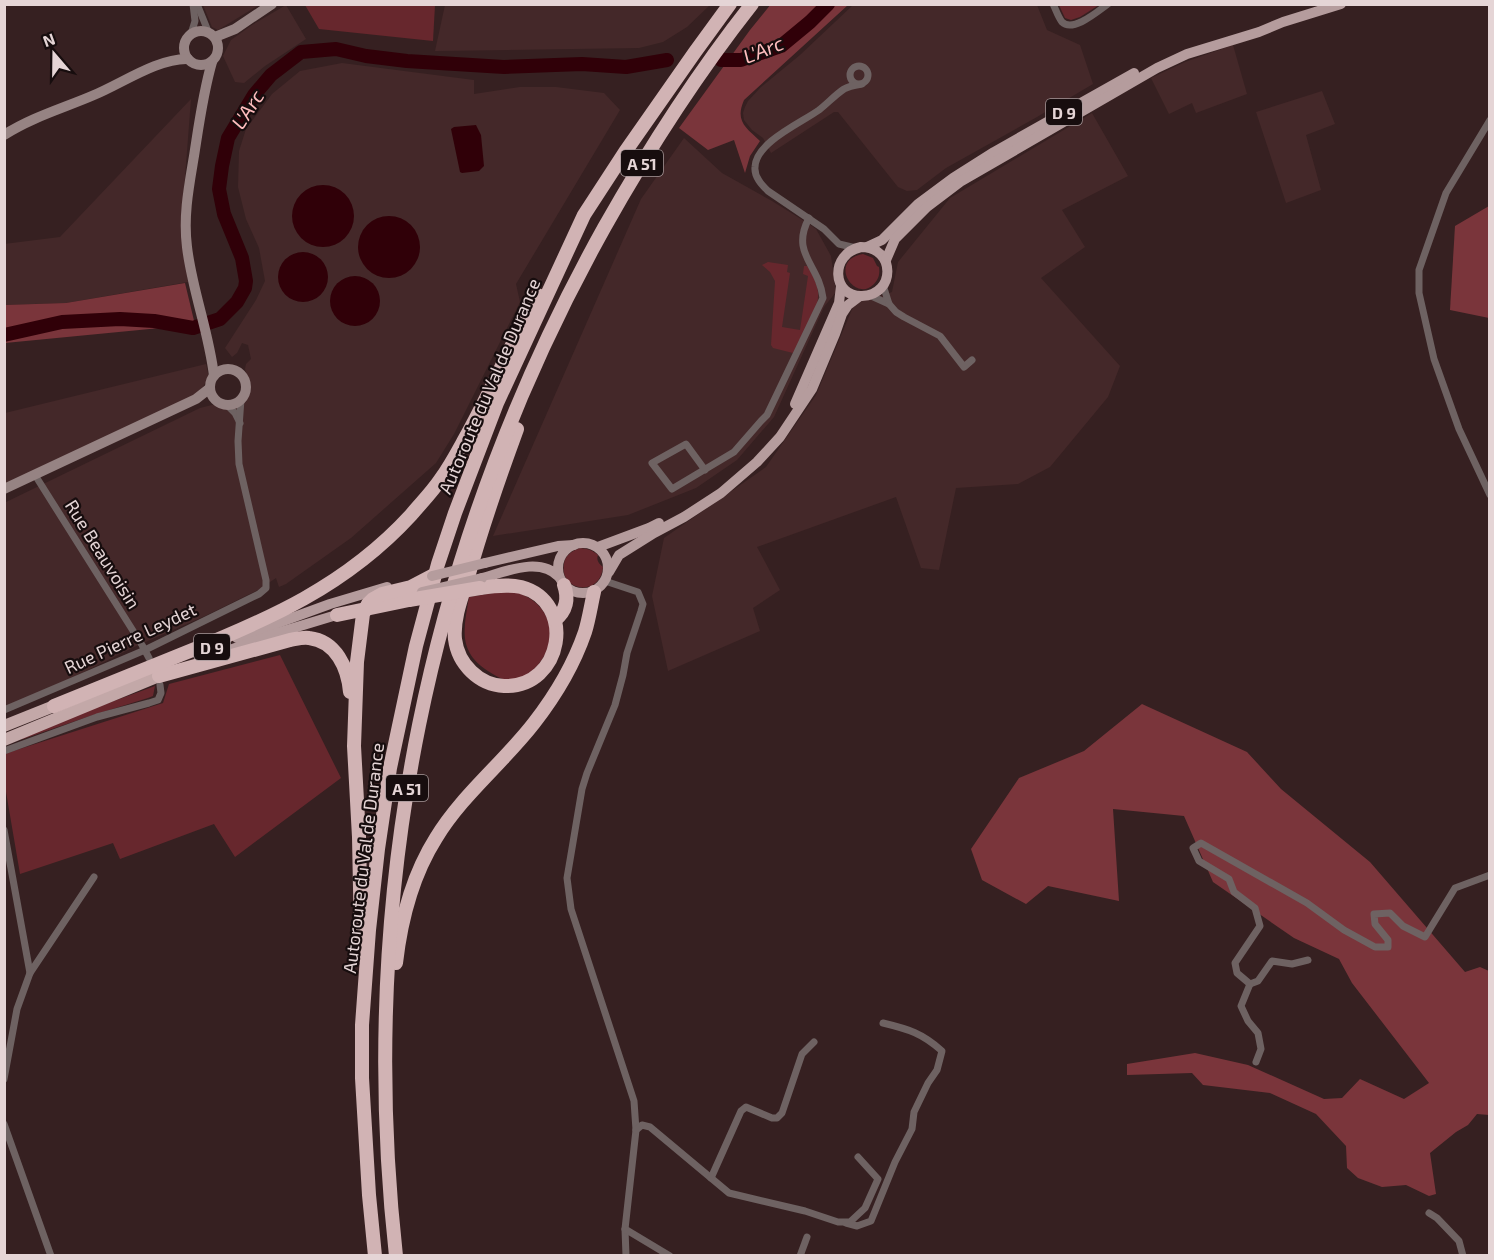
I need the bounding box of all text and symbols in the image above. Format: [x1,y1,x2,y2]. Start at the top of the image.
north arrow [24,24,84,84]
text: N [40,29,57,50]
water label: L'Arc [739,30,787,68]
water label: L'Arc [226,85,269,133]
road number: D 9 [1046,99,1082,125]
road number: A 51 [621,150,663,176]
street label: Autoroute du Val de Durance [434,275,544,497]
street label: Rue Beauvoisin [61,495,145,613]
street label: Rue Pierre Leydet [61,598,199,678]
road number: D 9 [194,634,230,660]
street label: Autoroute du Val de Durance [338,742,388,974]
road number: A 51 [386,775,428,801]

